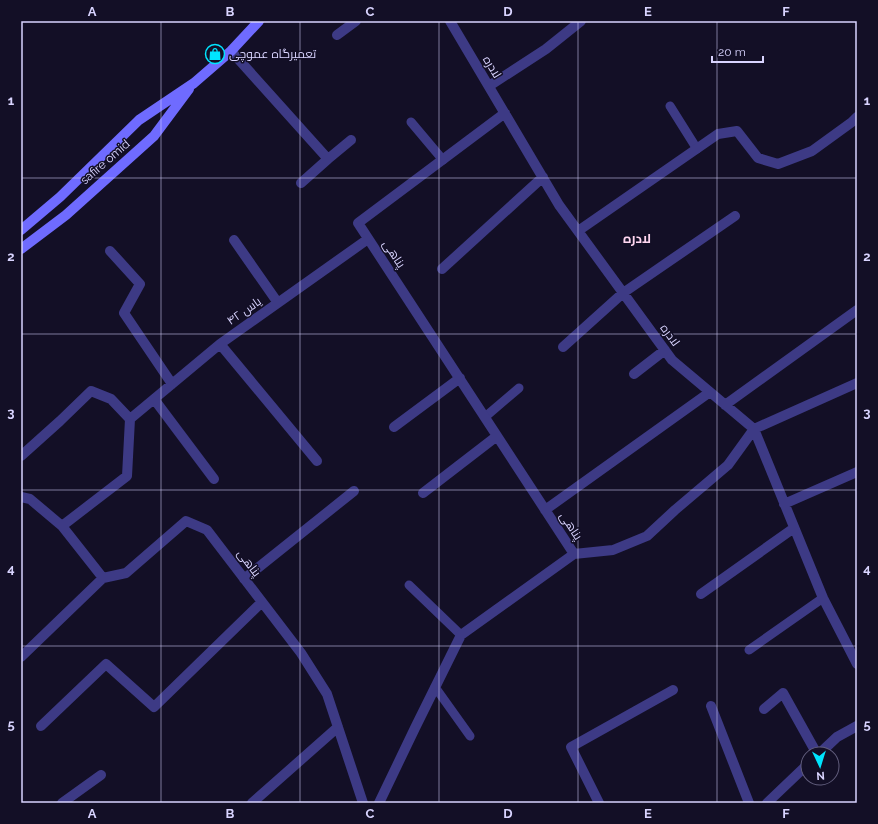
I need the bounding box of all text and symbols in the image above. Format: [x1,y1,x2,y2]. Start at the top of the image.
text: A [88,4,97,19]
text: B [226,4,235,19]
text: C [366,4,375,19]
text: D [503,4,513,19]
text: E [644,4,652,19]
text: F [782,4,790,19]
scale bar [712,38,763,64]
shop icon: تعمیرگاه عموچی [204,43,226,65]
text: 20 m [718,45,746,59]
place label: تعمیرگاه عموچی [229,47,317,63]
street label: لادره [480,53,504,81]
text: 1 [8,93,15,108]
text: 1 [864,93,871,108]
street label: safire omid [77,137,133,187]
district label: لادره [623,231,651,246]
street label: پناهی [378,237,409,272]
text: 2 [7,249,15,264]
text: 2 [863,249,871,264]
street label: یاس ۴۲ [224,294,264,328]
street label: لادره [657,321,683,349]
text: 3 [7,405,15,420]
text: 3 [863,405,871,420]
street label: پناهی [555,509,586,544]
street label: پناهی [233,547,264,581]
text: 4 [7,561,15,576]
text: 4 [863,561,871,576]
text: 5 [7,717,15,732]
text: 5 [863,717,871,732]
north arrow [800,746,840,786]
text: N [816,769,825,782]
text: A [88,806,97,821]
text: B [226,806,235,821]
text: C [366,806,375,821]
text: D [503,806,513,821]
text: E [644,806,652,821]
text: F [782,806,790,821]

